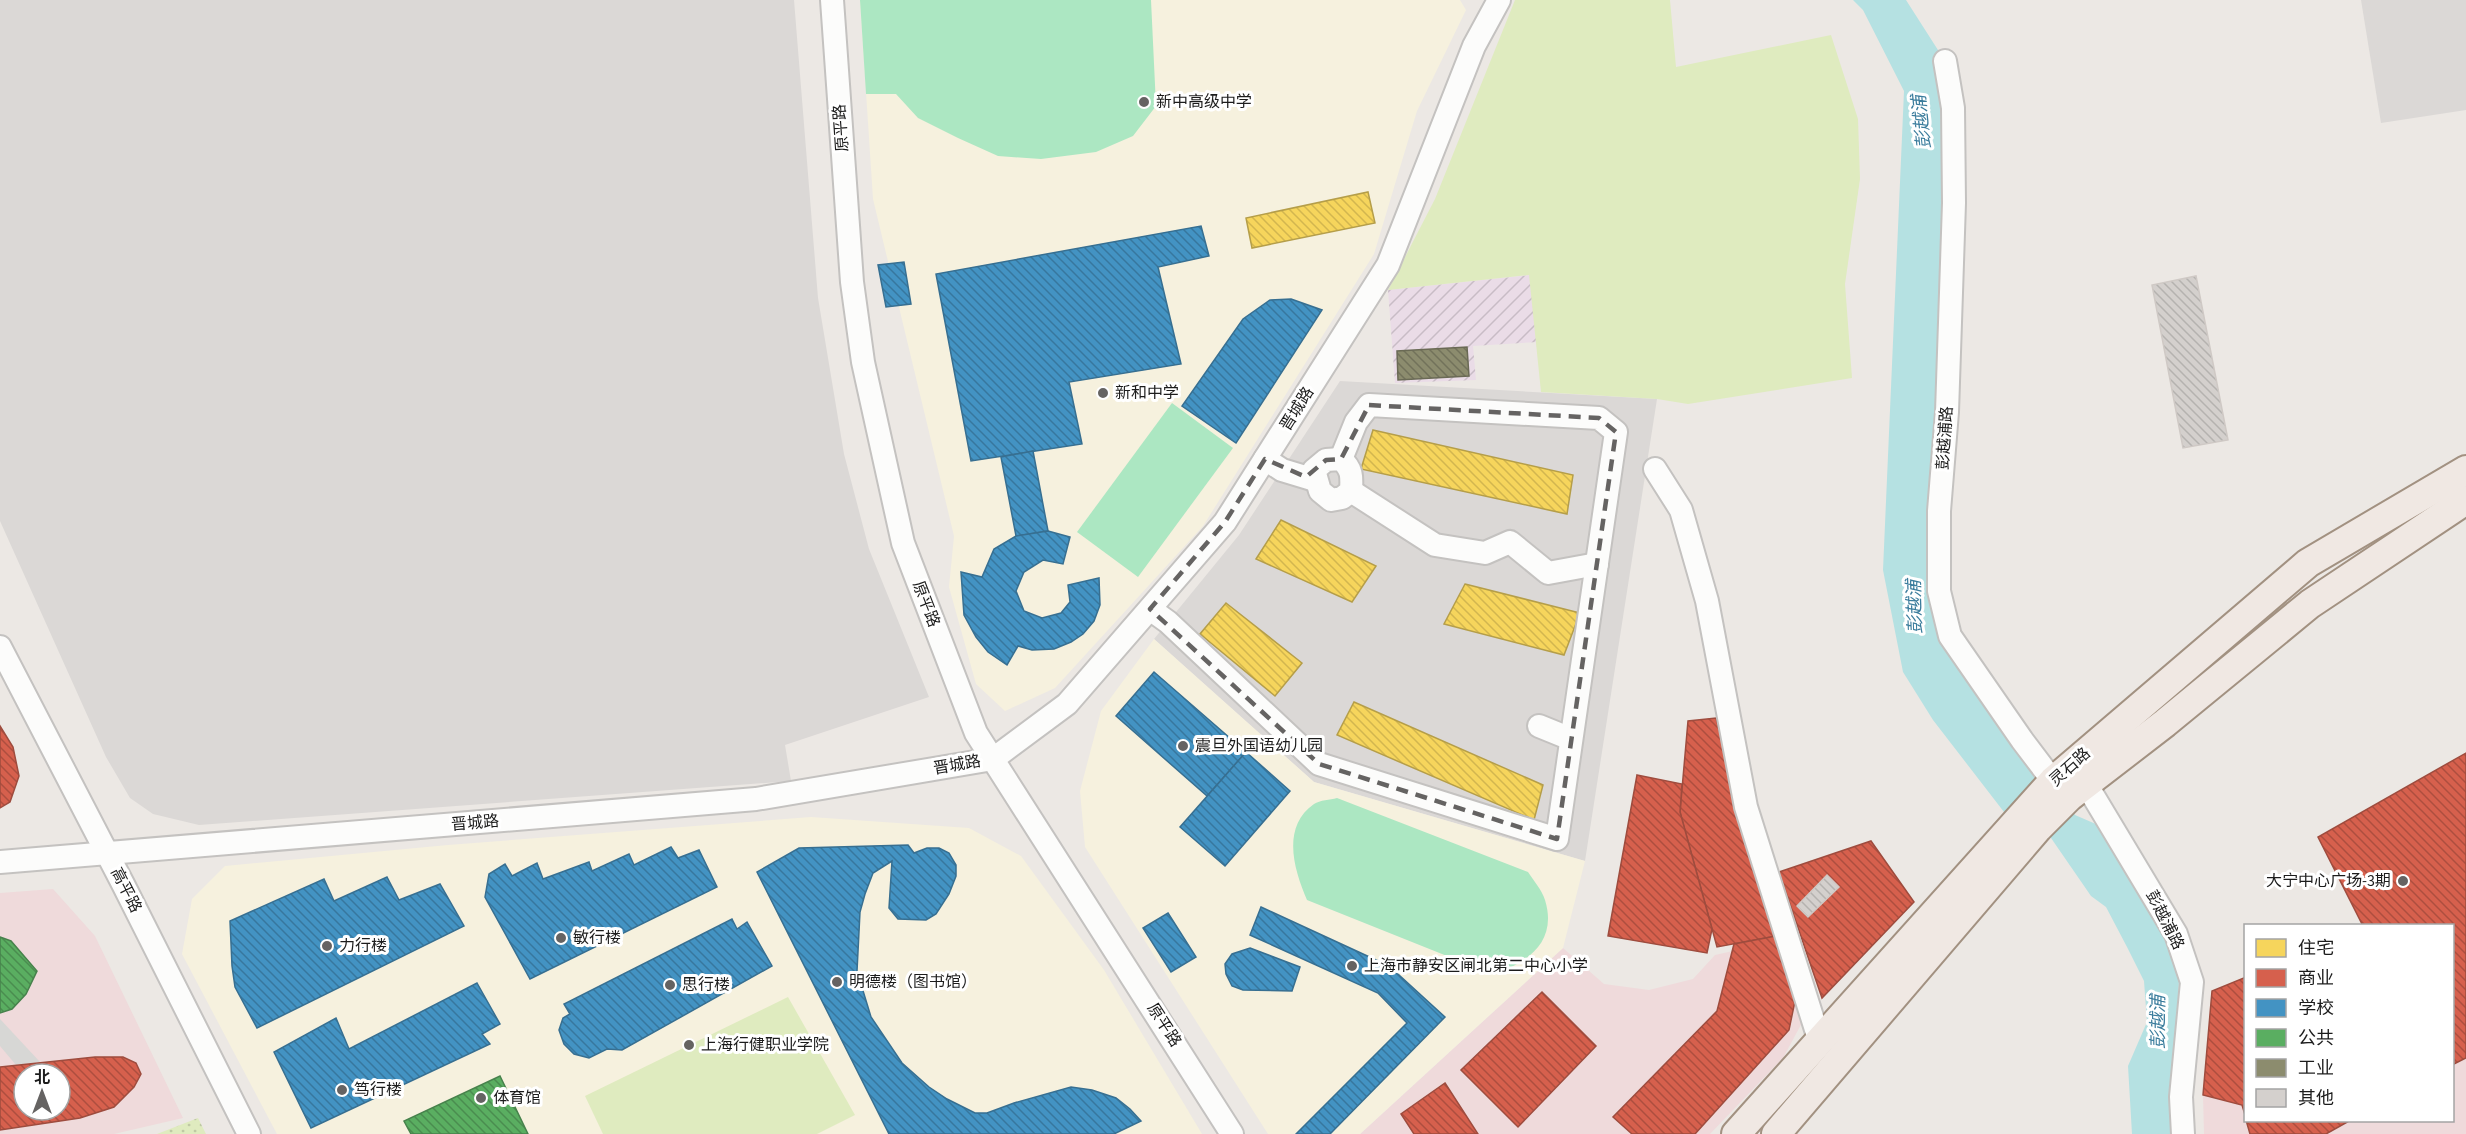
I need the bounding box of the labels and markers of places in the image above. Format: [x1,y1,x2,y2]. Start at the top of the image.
place label: 新中高级中学 [1156,91,1252,113]
marker: 新中高级中学 [1137,95,1151,109]
place label: 新和中学 [1115,382,1179,404]
marker: 新和中学 [1096,386,1110,400]
place label: 震旦外国语幼儿园 [1195,735,1323,757]
marker: 震旦外国语幼儿园 [1176,739,1190,753]
place label: 大宁中心广场-3期 [2266,870,2391,892]
marker: 大宁中心广场-3期 [2396,874,2410,888]
place label: 敏行楼 [573,927,621,949]
marker: 敏行楼 [554,931,568,945]
place label: 力行楼 [339,935,387,957]
marker: 力行楼 [320,939,334,953]
place label: 上海市静安区闸北第二中心小学 [1364,955,1588,977]
marker: 上海市静安区闸北第二中心小学 [1345,959,1359,973]
place label: 明德楼（图书馆） [849,971,977,993]
place label: 思行楼 [682,974,730,996]
marker: 明德楼（图书馆） [830,975,844,989]
marker: 思行楼 [663,978,677,992]
place label: 上海行健职业学院 [701,1034,829,1056]
marker: 上海行健职业学院 [682,1038,696,1052]
place label: 笃行楼 [354,1079,402,1101]
marker: 笃行楼 [335,1083,349,1097]
place label: 体育馆 [493,1087,541,1109]
marker: 体育馆 [474,1091,488,1105]

